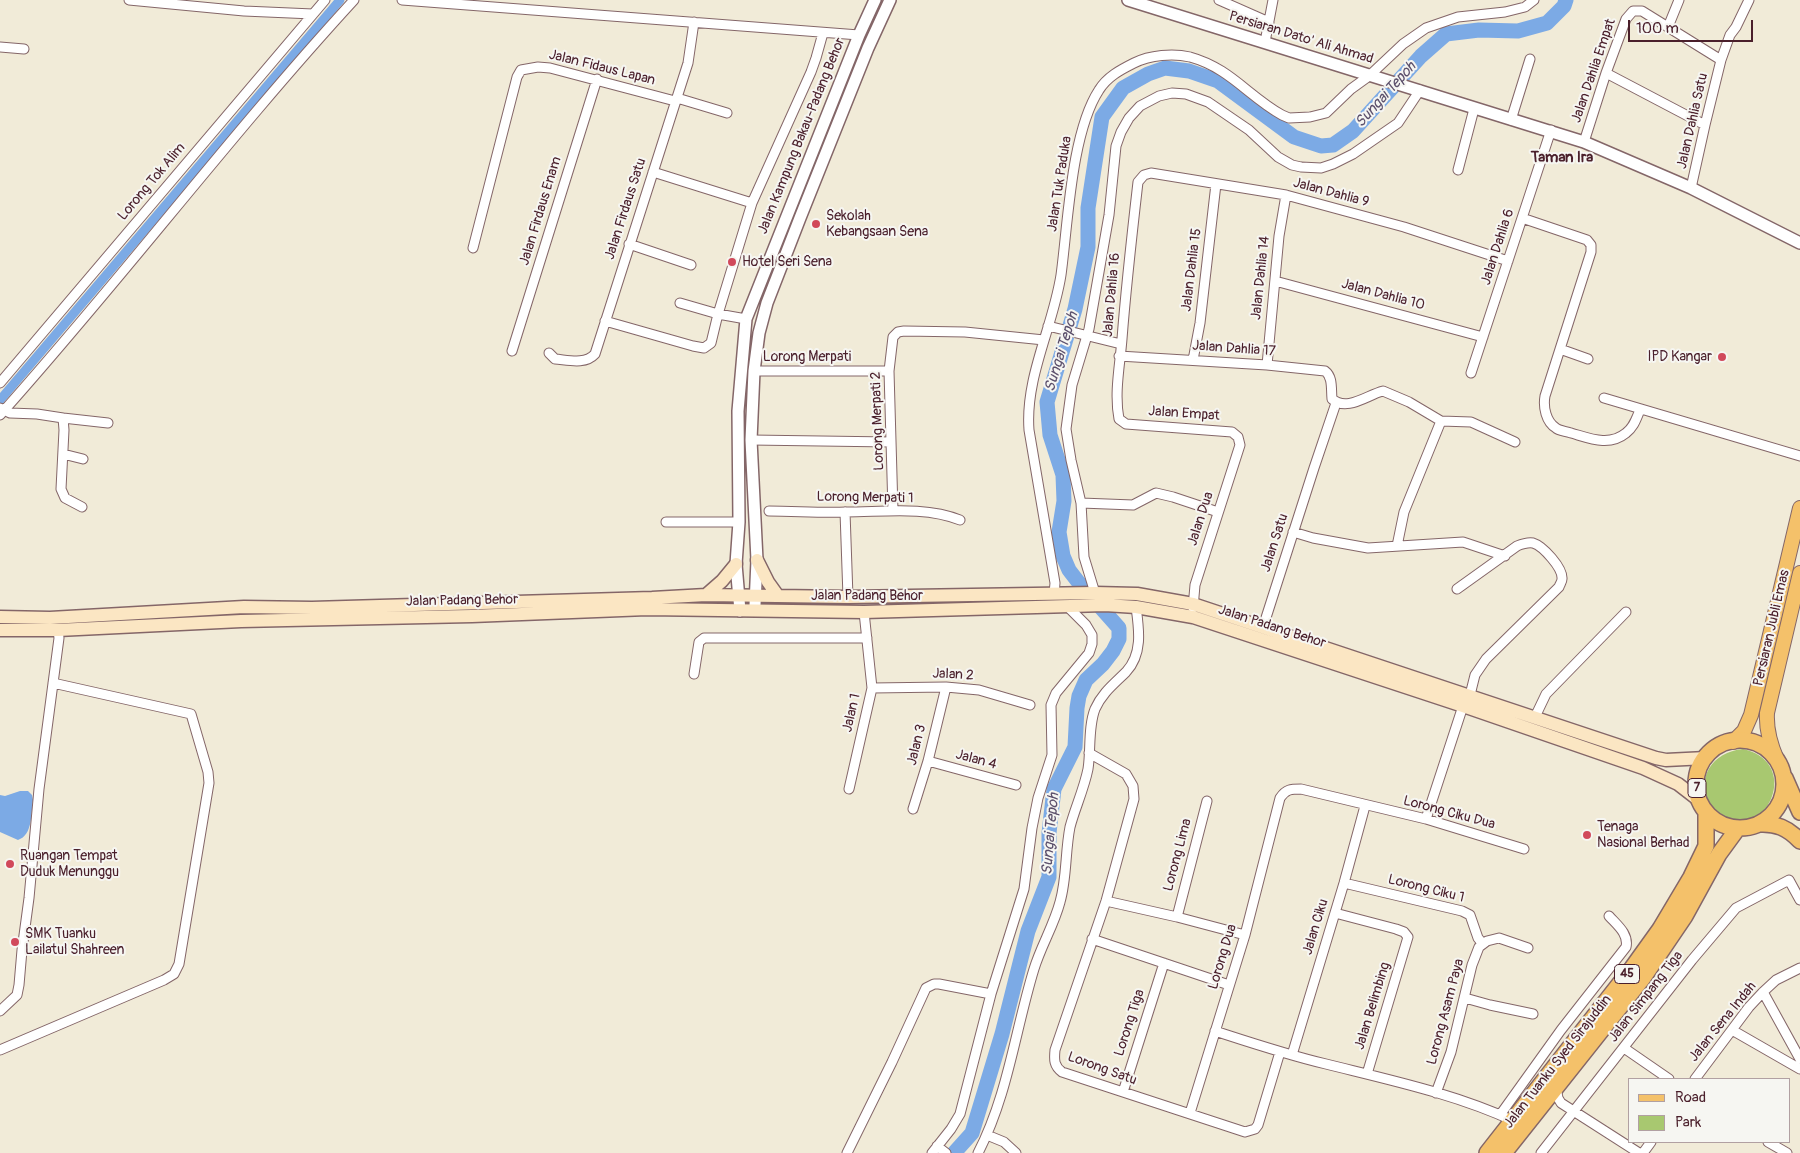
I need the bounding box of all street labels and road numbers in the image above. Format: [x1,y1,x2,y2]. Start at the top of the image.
street label: Persiaran Dato' Ali Ahmad [1227,8,1375,68]
street label: Jalan Dahlia Empat [1568,17,1620,125]
street label: Jalan Kampung Bakau-Padang Behor [755,35,849,237]
street label: Jalan Fidaus Lapan [547,47,657,89]
street label: Jalan Dahlia Satu [1674,71,1712,171]
street label: Jalan Tuk Paduka [1044,135,1076,233]
street label: Lorong Tok Alim [115,140,189,224]
street label: Jalan Firdaus Enam [516,155,566,267]
street label: Jalan Firdaus Satu [602,156,650,262]
street label: Jalan Dahlia 9 [1291,175,1371,211]
street label: Jalan Dahlia 6 [1478,207,1518,287]
street label: Jalan Dahlia 15 [1179,227,1205,313]
street label: Jalan Dahlia 14 [1248,235,1274,321]
street label: Jalan Dahlia 16 [1100,252,1124,338]
street label: Jalan Dahlia 10 [1339,276,1427,314]
street label: Jalan Dahlia 17 [1192,338,1276,360]
street label: Lorong Merpati [763,349,851,365]
street label: Lorong Merpati 2 [868,371,888,471]
street label: Jalan Empat [1148,403,1220,425]
street label: Lorong Merpati 1 [816,489,914,507]
street label: Jalan Dua [1184,490,1218,548]
street label: Jalan Satu [1258,512,1292,574]
street label: Persiaran Jubli Emas [1750,568,1794,688]
street label: Jalan Padang Behor [811,588,923,604]
street label: Jalan Padang Behor [406,592,518,610]
street label: Jalan Padang Behor [1216,602,1328,652]
street label: Jalan 2 [932,666,974,684]
street label: Jalan 1 [839,692,865,734]
street label: Jalan 3 [904,723,930,767]
street label: Jalan 4 [954,746,998,774]
road number: 7 [1688,778,1706,798]
street label: Lorong Ciku Dua [1401,793,1497,833]
street label: Lorong Lima [1160,817,1196,893]
street label: Lorong Ciku 1 [1386,871,1466,907]
street label: Jalan Ciku [1300,897,1332,957]
street label: Lorong Dua [1205,922,1241,992]
street label: Jalan Simpang Tiga [1605,948,1687,1046]
street label: Lorong Asam Paya [1424,957,1468,1067]
street label: Jalan Belimbing [1352,960,1394,1052]
road number: 45 [1614,964,1640,984]
street label: Jalan Sena Indah [1686,979,1760,1065]
street label: Lorong Tiga [1111,987,1149,1059]
street label: Jalan Tuanku Syed Sirajuddin [1501,992,1615,1132]
street label: Lorong Satu [1065,1049,1139,1089]

